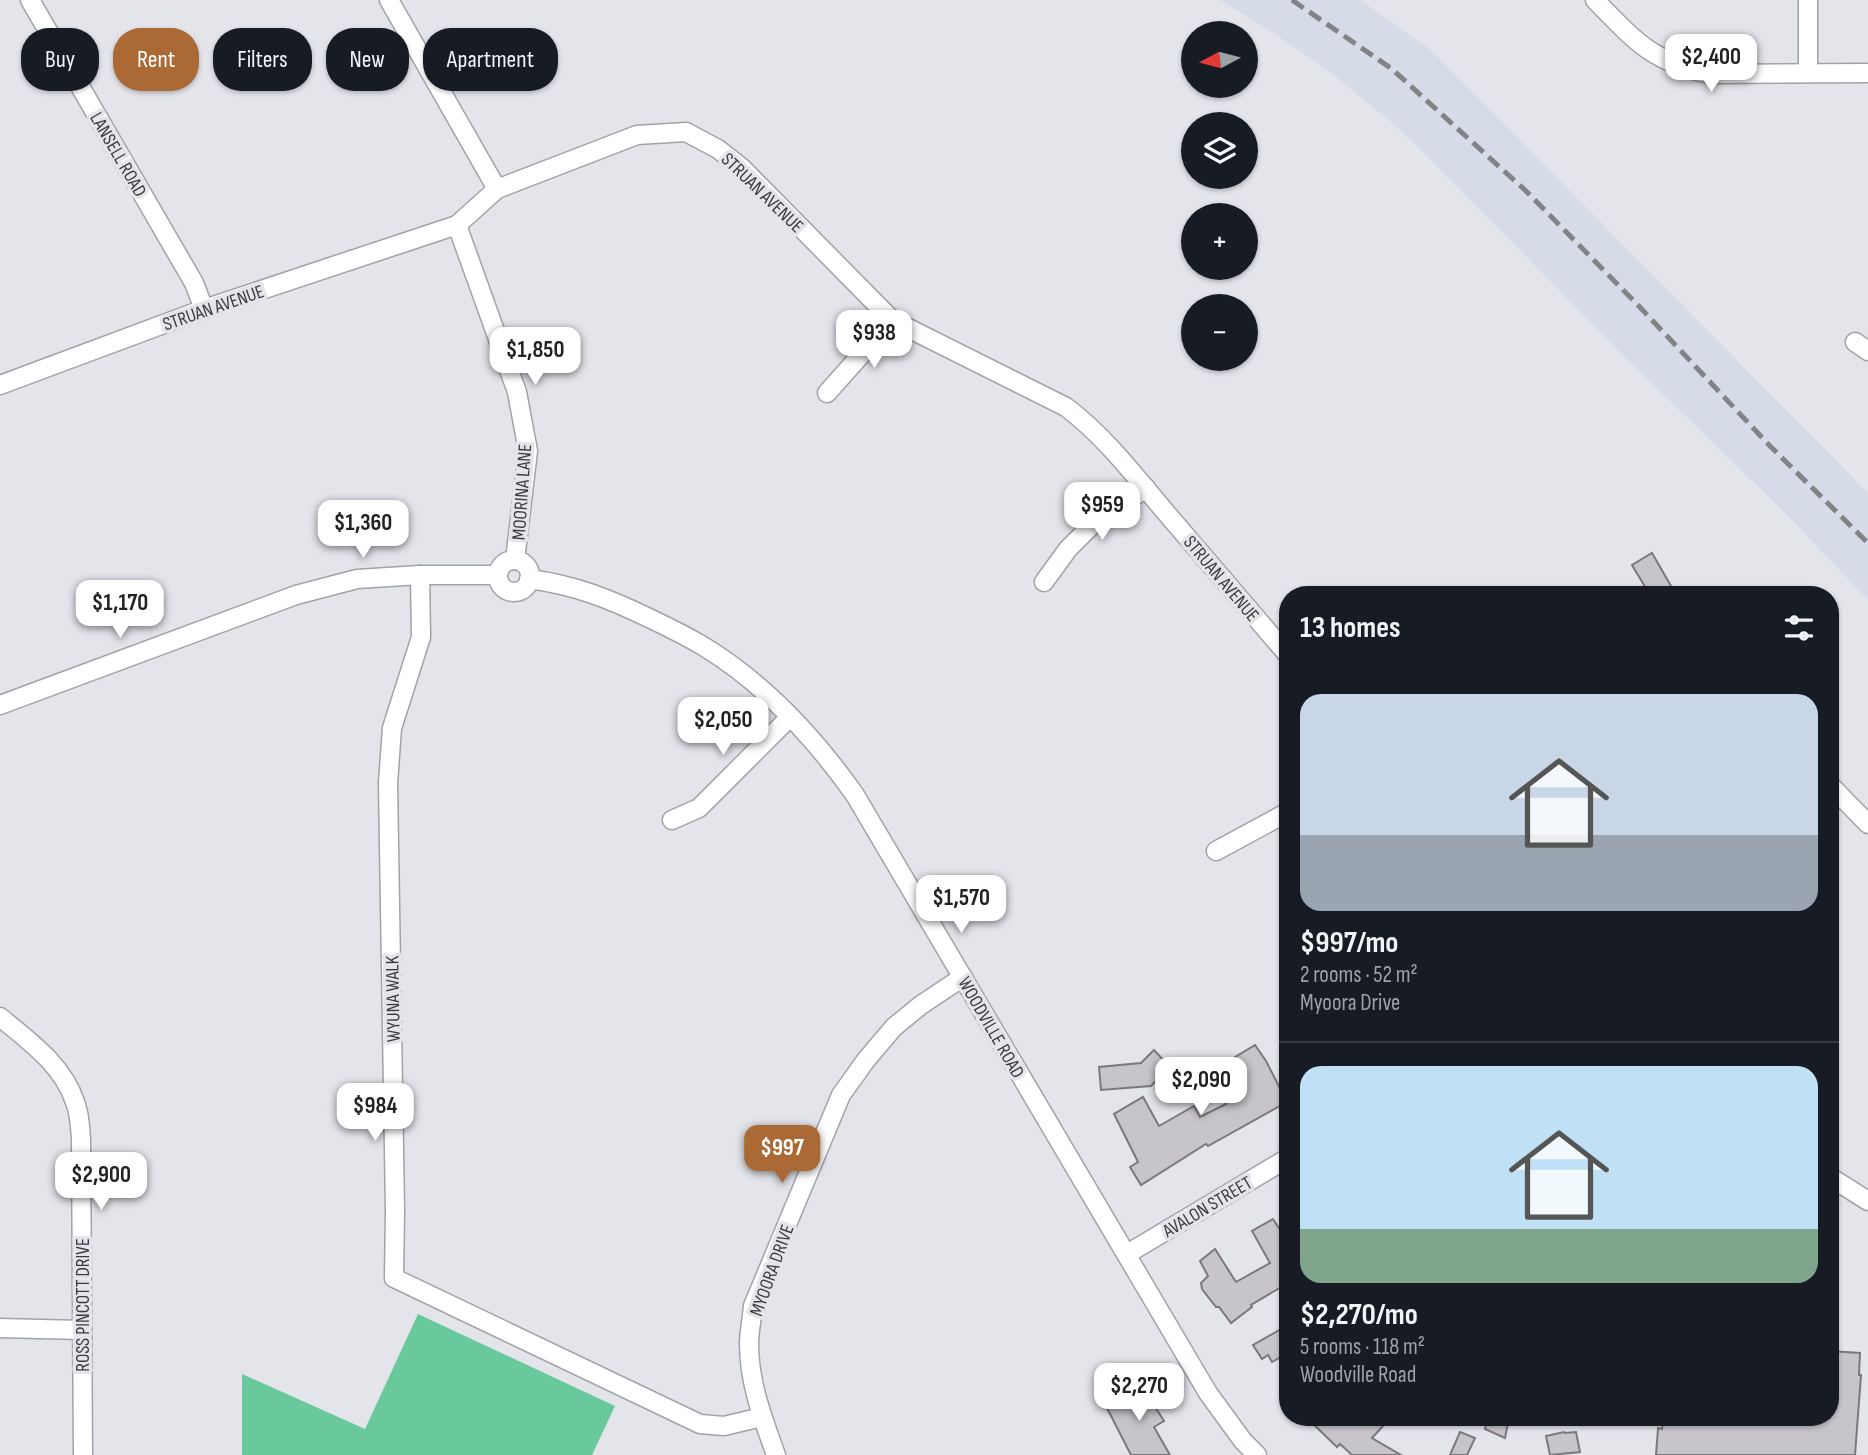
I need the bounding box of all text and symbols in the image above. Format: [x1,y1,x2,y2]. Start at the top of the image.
north arrow [1181,21,1258,98]
map controls [1181,21,1258,371]
chip: Buy [21,28,99,91]
chip: Rent [113,28,199,91]
chip: Filters [213,28,312,91]
chip: New [326,28,409,91]
chip: Apartment [423,28,558,91]
pin: $2,400 [1654,34,1768,94]
text: $2,400 [1681,43,1741,71]
street label: LANSELL ROAD [84,109,151,201]
button: layers [1181,112,1258,189]
street label: STRUAN AVENUE [716,148,808,238]
button: + [1181,203,1258,280]
street label: STRUAN AVENUE [160,280,267,336]
button: − [1181,294,1258,371]
pin: $938 [833,310,915,370]
text: $938 [852,319,896,347]
pin: $1,850 [478,328,592,387]
text: $1,850 [506,336,564,364]
street label: MOORINA LANE [508,443,537,541]
pin: $959 [1061,482,1143,542]
text: $959 [1080,491,1124,519]
pin: $1,360 [306,500,420,560]
text: $1,360 [334,509,392,537]
street label: STRUAN AVENUE [1178,531,1264,627]
pin: $1,170 [63,580,177,640]
text: $1,170 [92,589,148,617]
icon: filters [1780,609,1818,647]
text: 13 homes [1300,610,1401,646]
pin: $2,050 [666,698,780,757]
text: $2,050 [694,706,752,734]
icon: home [1496,740,1622,866]
pin: $1,570 [904,876,1018,935]
text: $1,570 [932,884,990,912]
text: $997/mo [1300,925,1398,961]
street label: WYUNA WALK [381,955,406,1042]
text: 2 rooms · 52 m² [1300,961,1418,989]
street label: WOODVILLE ROAD [953,973,1029,1082]
text: Myoora Drive [1300,989,1400,1017]
pin: $2,090 [1144,1058,1258,1117]
text: $2,090 [1171,1066,1231,1094]
pin: $984 [334,1084,416,1143]
text: $984 [353,1092,397,1120]
icon: home [1496,1112,1622,1238]
pin: $997 [741,1126,823,1185]
text: $997 [760,1134,804,1162]
pin: $2,900 [44,1152,158,1212]
text: $2,900 [71,1161,131,1189]
street label: AVALON STREET [1158,1171,1257,1244]
street label: MYOORA DRIVE [745,1222,800,1319]
street label: ROSS PINCOTT DRIVE [72,1238,95,1372]
text: $2,270/mo [1300,1297,1418,1333]
text: 5 rooms · 118 m² [1300,1333,1425,1361]
text: Woodville Road [1300,1361,1416,1389]
pin: $2,270 [1082,1364,1196,1423]
text: $2,270 [1110,1372,1168,1400]

